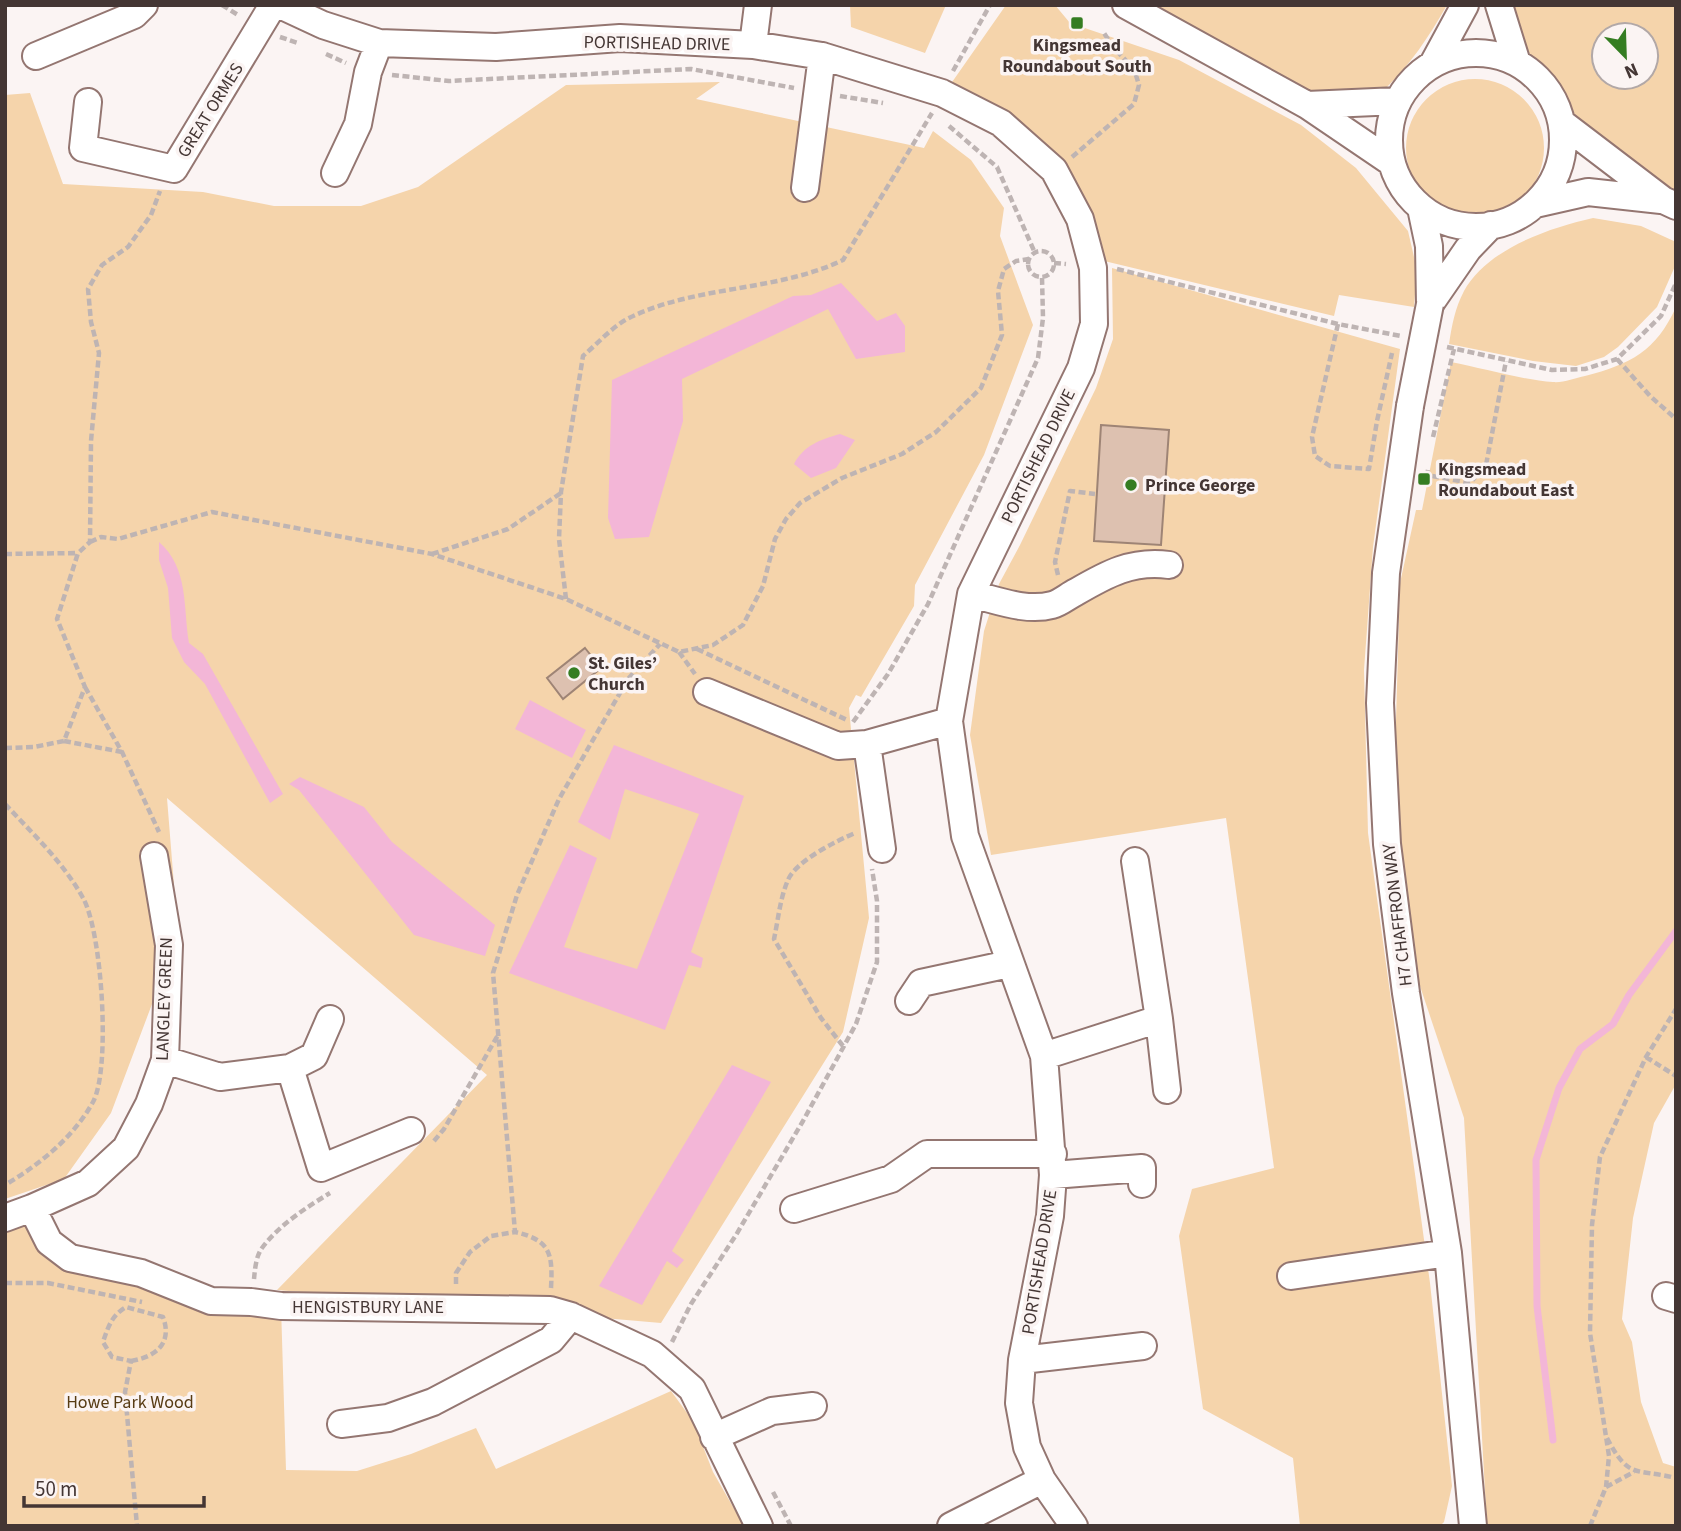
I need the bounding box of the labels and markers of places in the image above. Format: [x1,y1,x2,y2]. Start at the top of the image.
marker: Kingsmead Roundabout South [1069,15,1085,31]
place label: Kingsmead Roundabout South [1002,33,1152,79]
place label: Kingsmead Roundabout East [1438,457,1574,503]
marker: Kingsmead Roundabout East [1416,471,1432,487]
place label: Prince George [1145,473,1255,498]
marker: Prince George [1123,477,1139,493]
place label: St. Giles’ Church [588,651,657,697]
marker: St. Giles’ Church [566,665,582,681]

